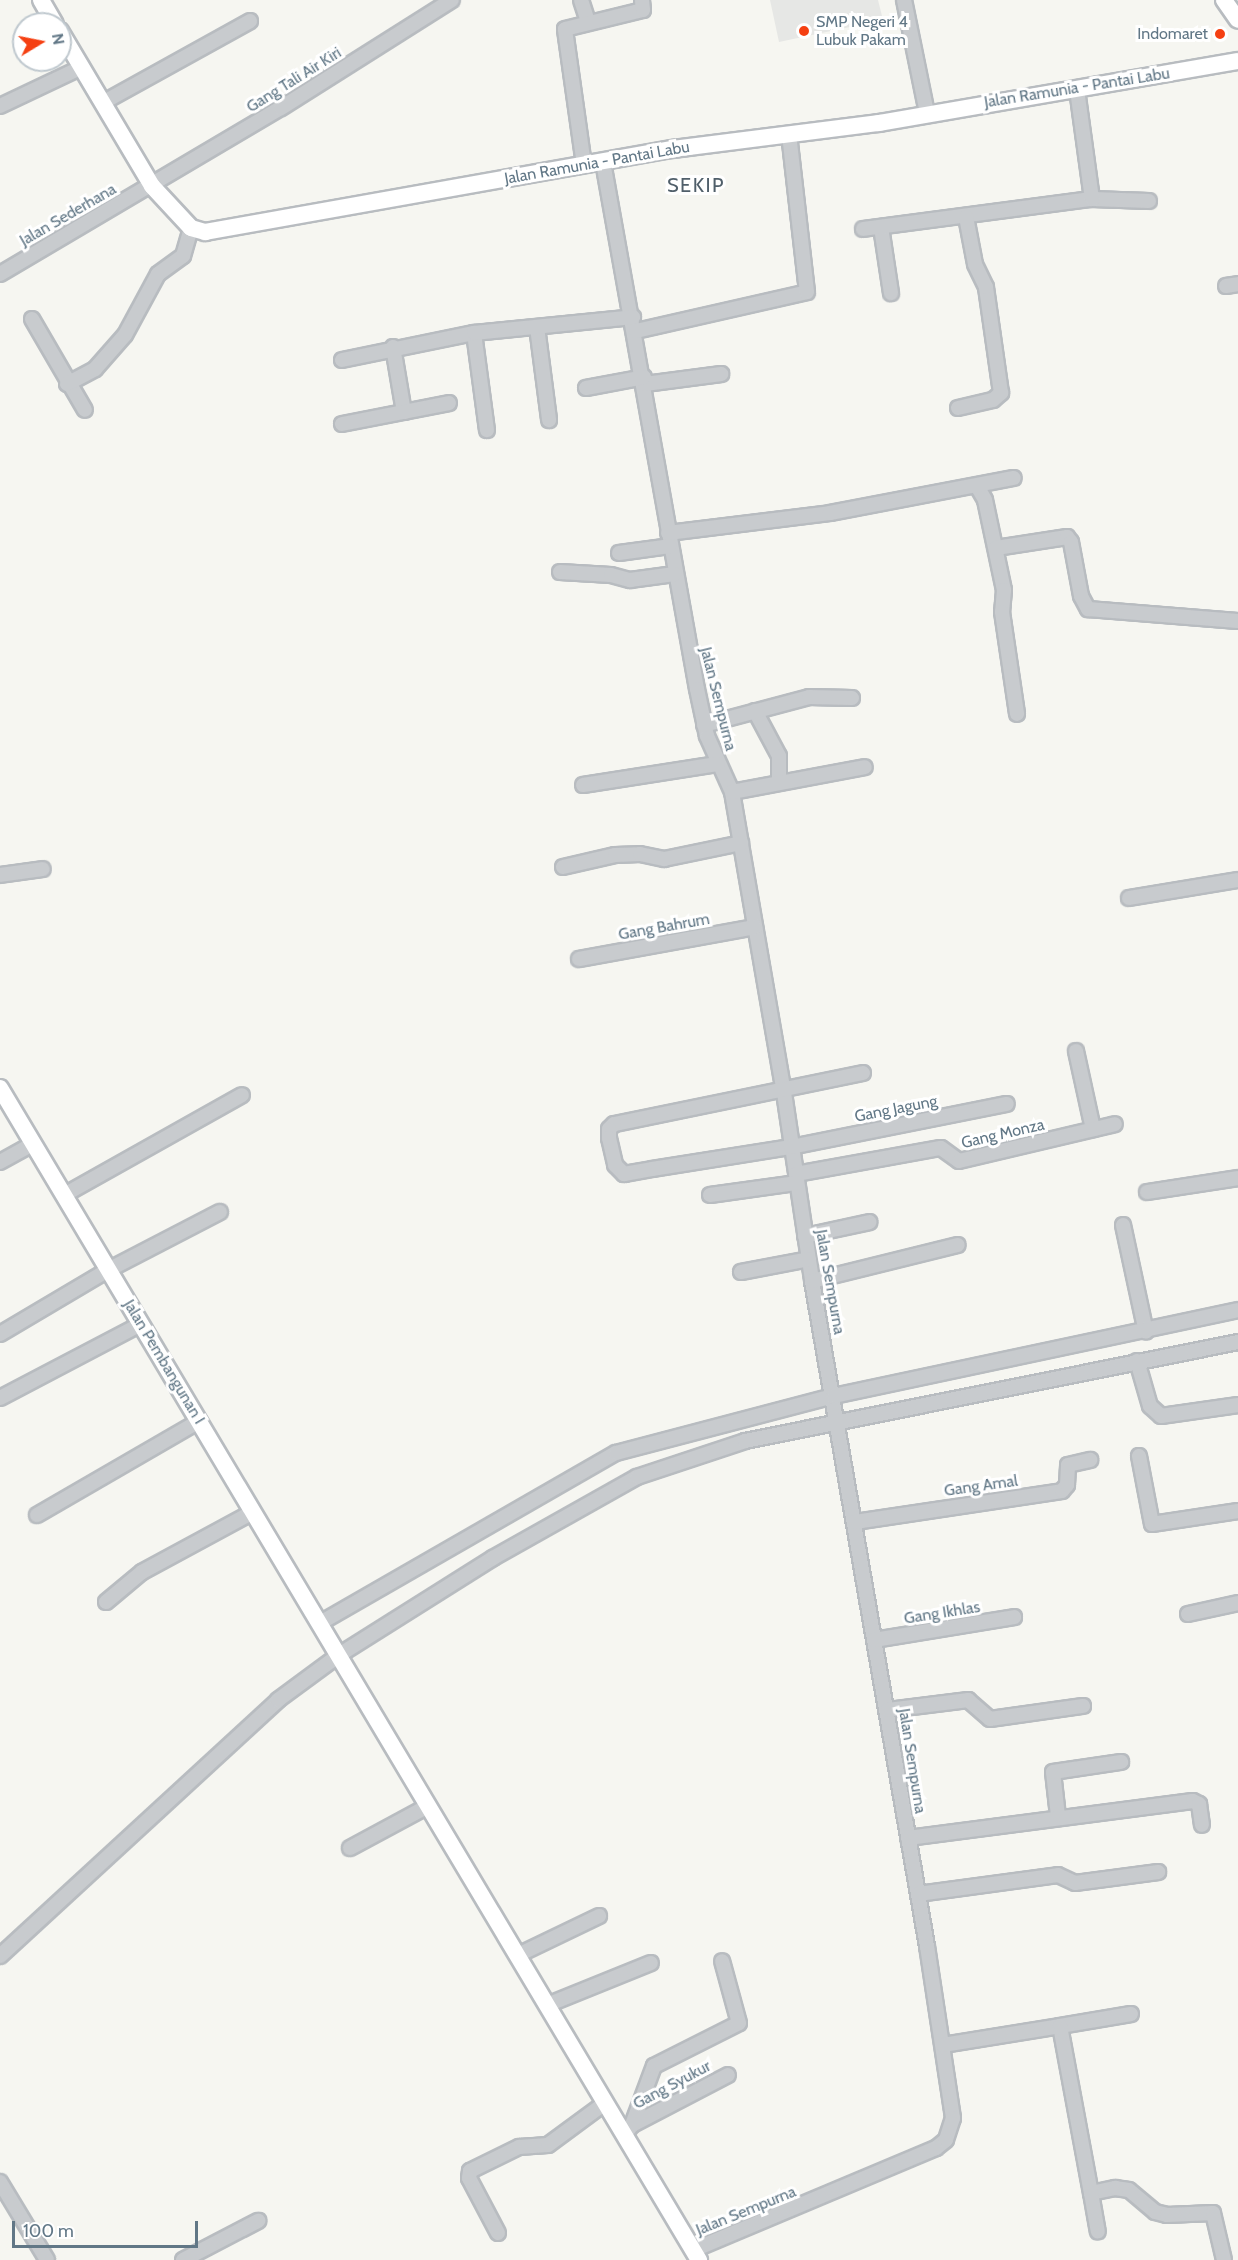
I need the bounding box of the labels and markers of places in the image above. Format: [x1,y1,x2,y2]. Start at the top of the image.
place label: SMP Negeri 4 Lubuk Pakam [816,12,908,50]
marker: SMP Negeri 4 Lubuk Pakam [797,24,811,38]
place label: Indomaret [1137,24,1208,44]
marker: Indomaret [1213,27,1227,41]

